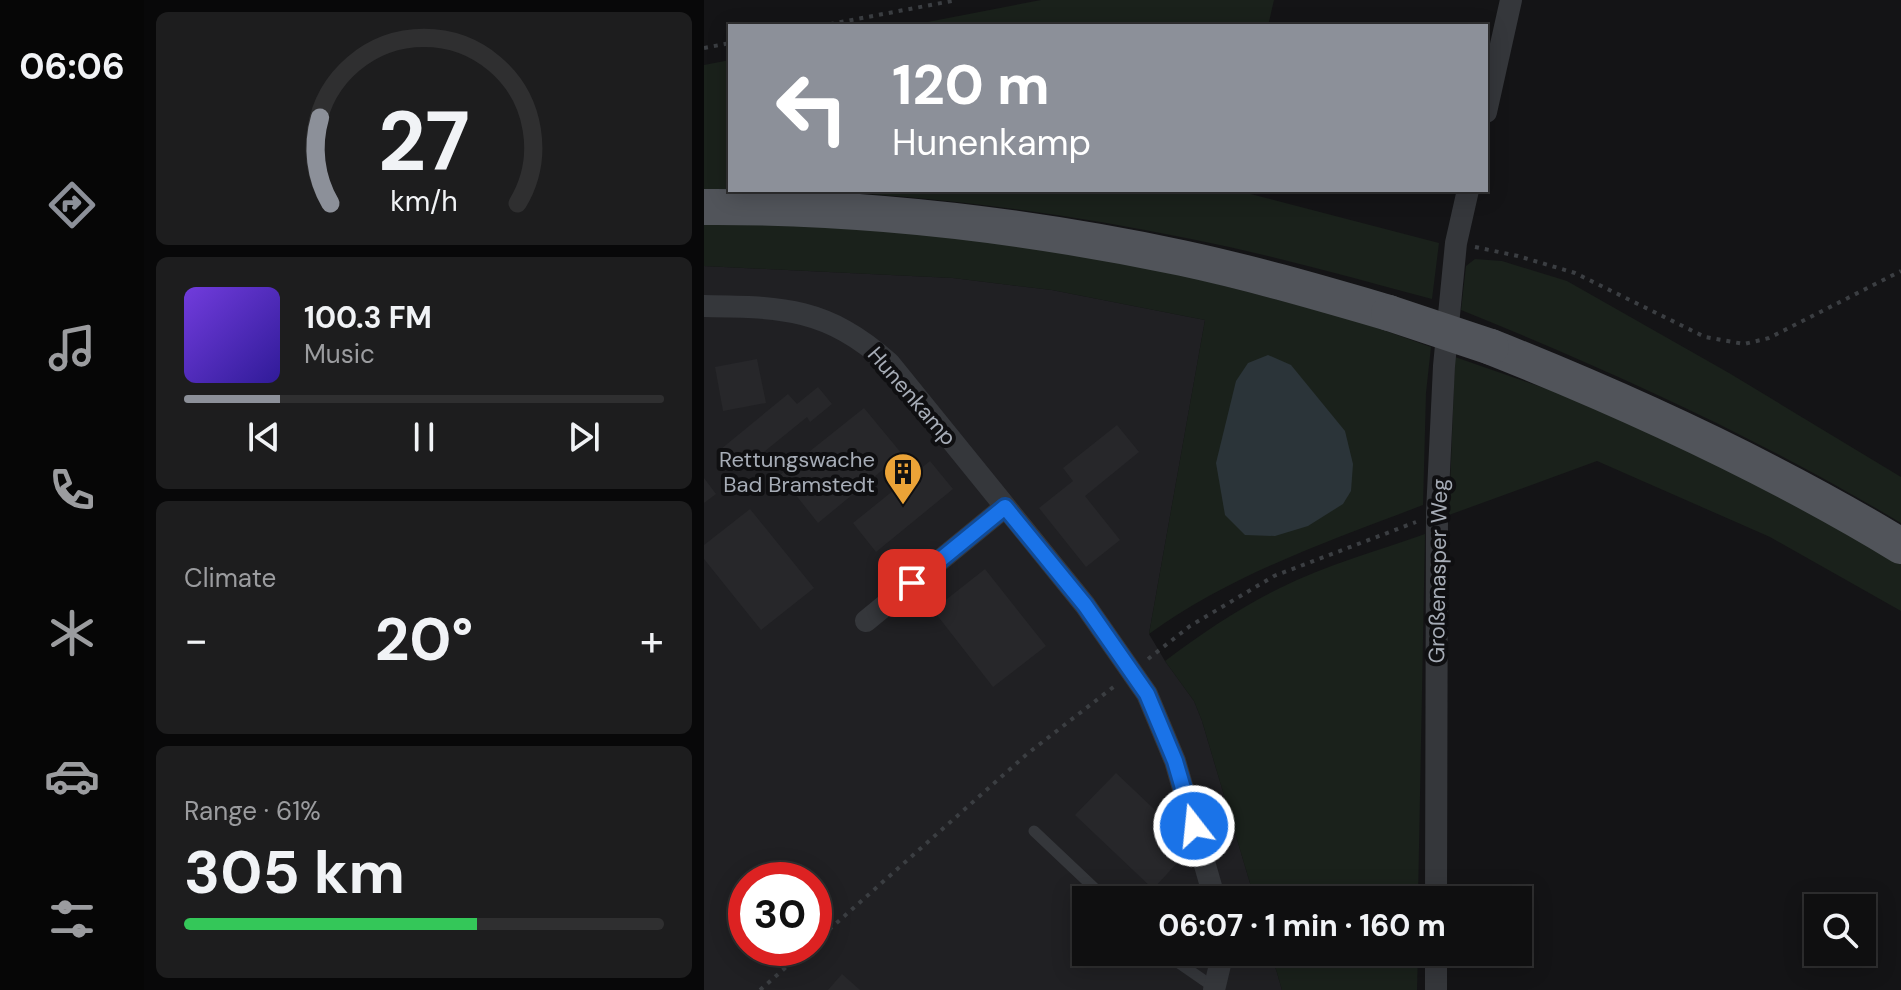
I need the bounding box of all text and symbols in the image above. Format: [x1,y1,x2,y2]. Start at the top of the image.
text: 06:06 [19,43,125,90]
text: 120 m [892,48,1050,121]
icon: left [760,56,864,160]
text: 27 [378,87,470,196]
text: Hunenkamp [892,119,1091,166]
icon: directions [44,177,100,233]
text: km/h [390,183,458,220]
text: 100.3 FM [304,298,432,337]
icon: music [44,320,100,376]
text: Music [304,337,375,371]
street label: Hunenkamp [861,341,963,451]
icon: previous [242,415,286,459]
icon: pause [402,415,446,459]
icon: next [562,415,606,459]
place label: Rettungswache Bad Bramstedt [719,445,875,499]
building icon: Rettungswache Bad Bramstedt [882,451,924,506]
icon: phone [44,462,100,518]
street label: Großenasper Weg [1422,478,1454,664]
pin [878,549,946,617]
text: Climate [184,561,276,595]
icon: arrive [890,561,934,605]
text: 20° [375,600,473,679]
icon: climate [44,605,100,661]
text: − [184,611,208,669]
text: + [640,611,664,669]
icon: car [44,748,100,804]
position arrow [1152,784,1236,868]
text: Range · 61% [184,794,321,828]
text: 305 km [184,833,405,912]
speed limit sign: 30 [728,862,832,966]
icon: filters [44,891,100,947]
map controls [1804,894,1876,966]
button: search [1804,894,1876,966]
text: 06:07 · 1 min · 160 m [1158,906,1446,945]

